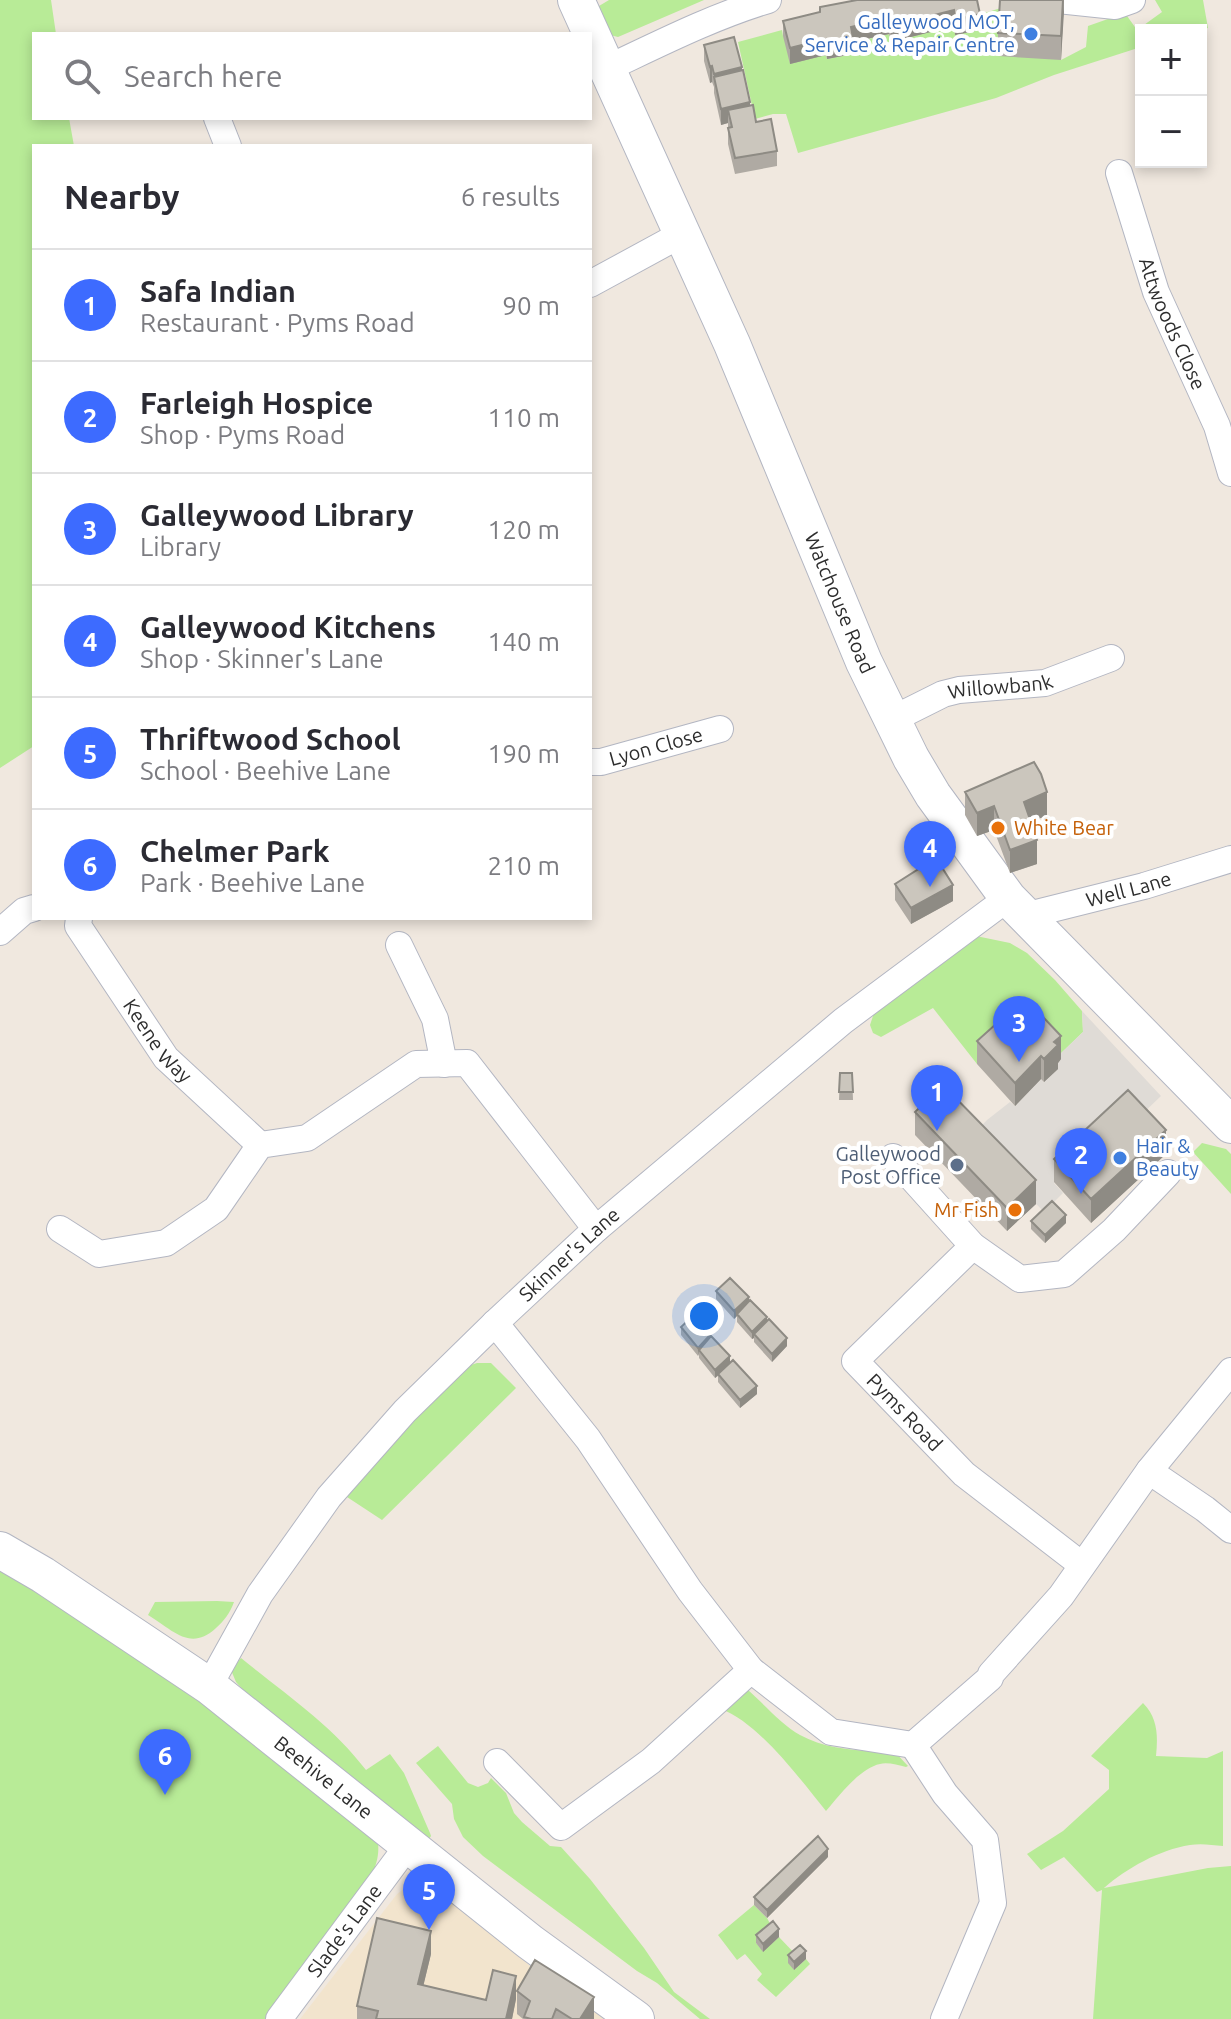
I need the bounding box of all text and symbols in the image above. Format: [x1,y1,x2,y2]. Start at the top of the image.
place label: Galleywood MOT, Service & Repair Centre [805,10,1015,56]
map controls [1135,24,1207,168]
button: + [1135,24,1207,96]
marker: Galleywood MOT, Service & Repair Centre [1022,25,1040,43]
search box [32,32,592,120]
icon: search [60,54,104,98]
text: Search here [124,59,283,93]
button: − [1135,96,1207,168]
text: Nearby [64,177,179,215]
text: 6 results [461,182,560,211]
street label: Attwoods Close [1135,255,1211,393]
text: Safa Indian [140,274,296,308]
text: 1 [83,291,97,320]
text: 90 m [502,291,560,320]
text: Restaurant · Pyms Road [140,308,415,337]
text: Farleigh Hospice [140,386,373,420]
text: 2 [83,403,97,432]
text: 110 m [488,403,560,432]
text: Shop · Pyms Road [140,420,345,449]
text: Galleywood Library [140,498,414,532]
text: 3 [83,515,97,544]
text: 120 m [488,515,560,544]
street label: Watchouse Road [800,529,880,677]
text: Library [140,532,221,561]
text: Galleywood Kitchens [140,610,436,644]
text: 4 [83,627,97,656]
text: 140 m [488,627,560,656]
text: Shop · Skinner's Lane [140,644,384,673]
street label: Willowbank [945,669,1056,703]
text: Thriftwood School [140,722,401,756]
street label: Lyon Close [606,722,705,770]
text: 5 [83,739,97,768]
text: 190 m [488,739,560,768]
text: School · Beehive Lane [140,756,391,785]
place label: White Bear [1014,816,1114,839]
marker: White Bear [989,819,1007,837]
pin: 4 [904,821,956,887]
text: Chelmer Park [140,834,330,868]
text: 6 [83,851,97,880]
text: 210 m [488,851,560,880]
street label: Well Lane [1084,866,1174,911]
text: Park · Beehive Lane [140,868,365,897]
street label: Keene Way [119,995,197,1087]
pin: 3 [993,996,1045,1062]
pin: 1 [911,1065,963,1131]
pin: 2 [1055,1128,1107,1194]
place label: Hair & Beauty [1136,1134,1199,1180]
place label: Galleywood Post Office [835,1142,941,1188]
marker: Hair & Beauty [1111,1149,1129,1167]
marker: Galleywood Post Office [948,1156,966,1174]
place label: Mr Fish [934,1198,999,1221]
marker: Mr Fish [1006,1201,1024,1219]
street label: Skinner's Lane [514,1202,624,1306]
your location [684,1296,724,1336]
street label: Pyms Road [862,1368,947,1455]
pin: 6 [139,1729,191,1795]
street label: Beehive Lane [270,1731,378,1823]
pin: 5 [403,1864,455,1930]
street label: Slade's Lane [302,1880,386,1981]

